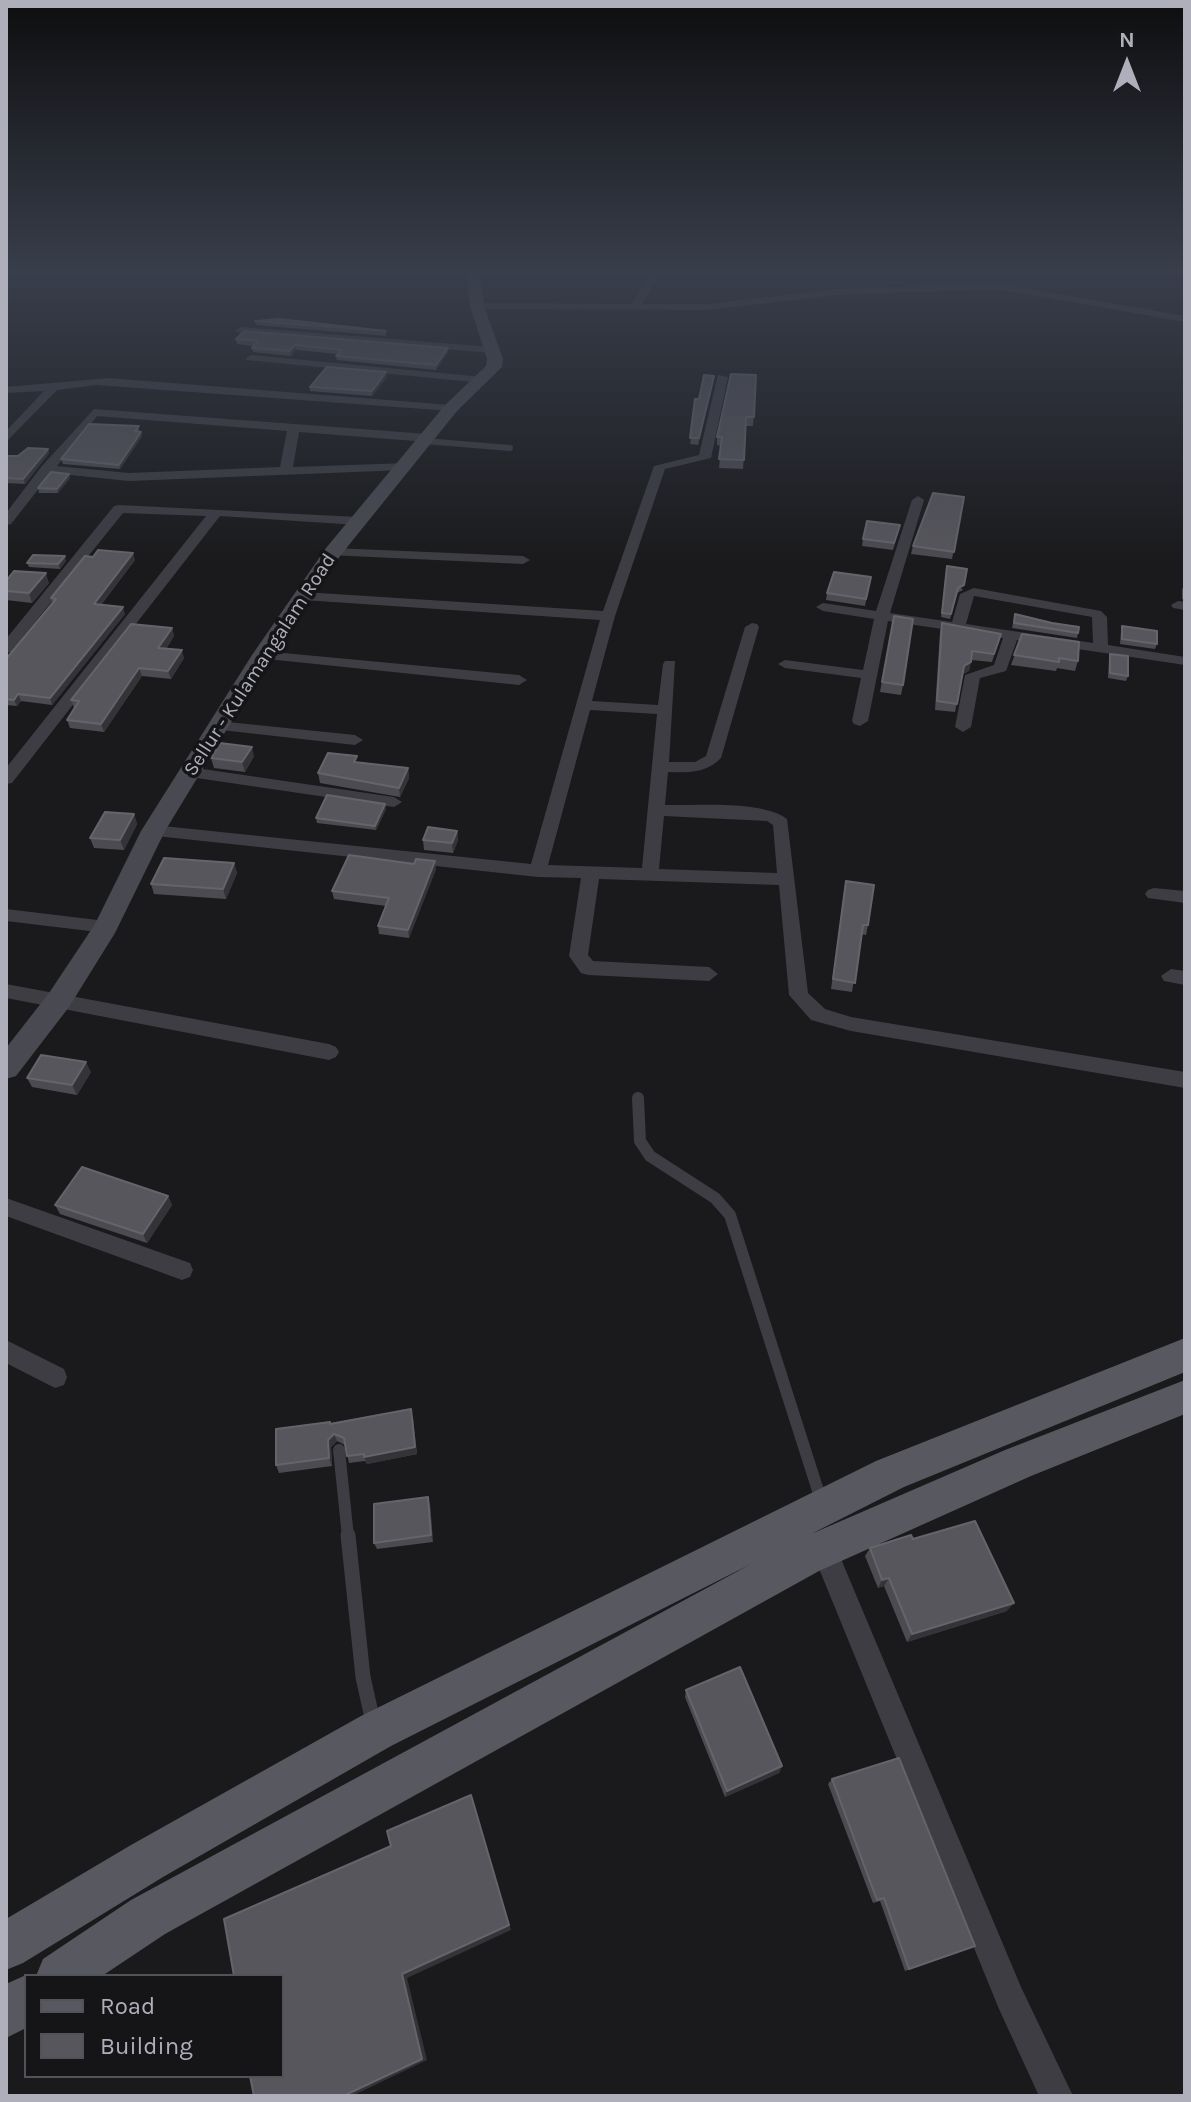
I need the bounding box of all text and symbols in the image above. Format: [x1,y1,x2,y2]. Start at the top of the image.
north arrow [1087,24,1167,104]
text: N [1119,27,1135,53]
street label: Sellur - Kulamangalam Road [179,549,341,781]
legend [24,1974,284,2078]
text: Road [100,1992,155,2020]
text: Building [100,2032,193,2060]

